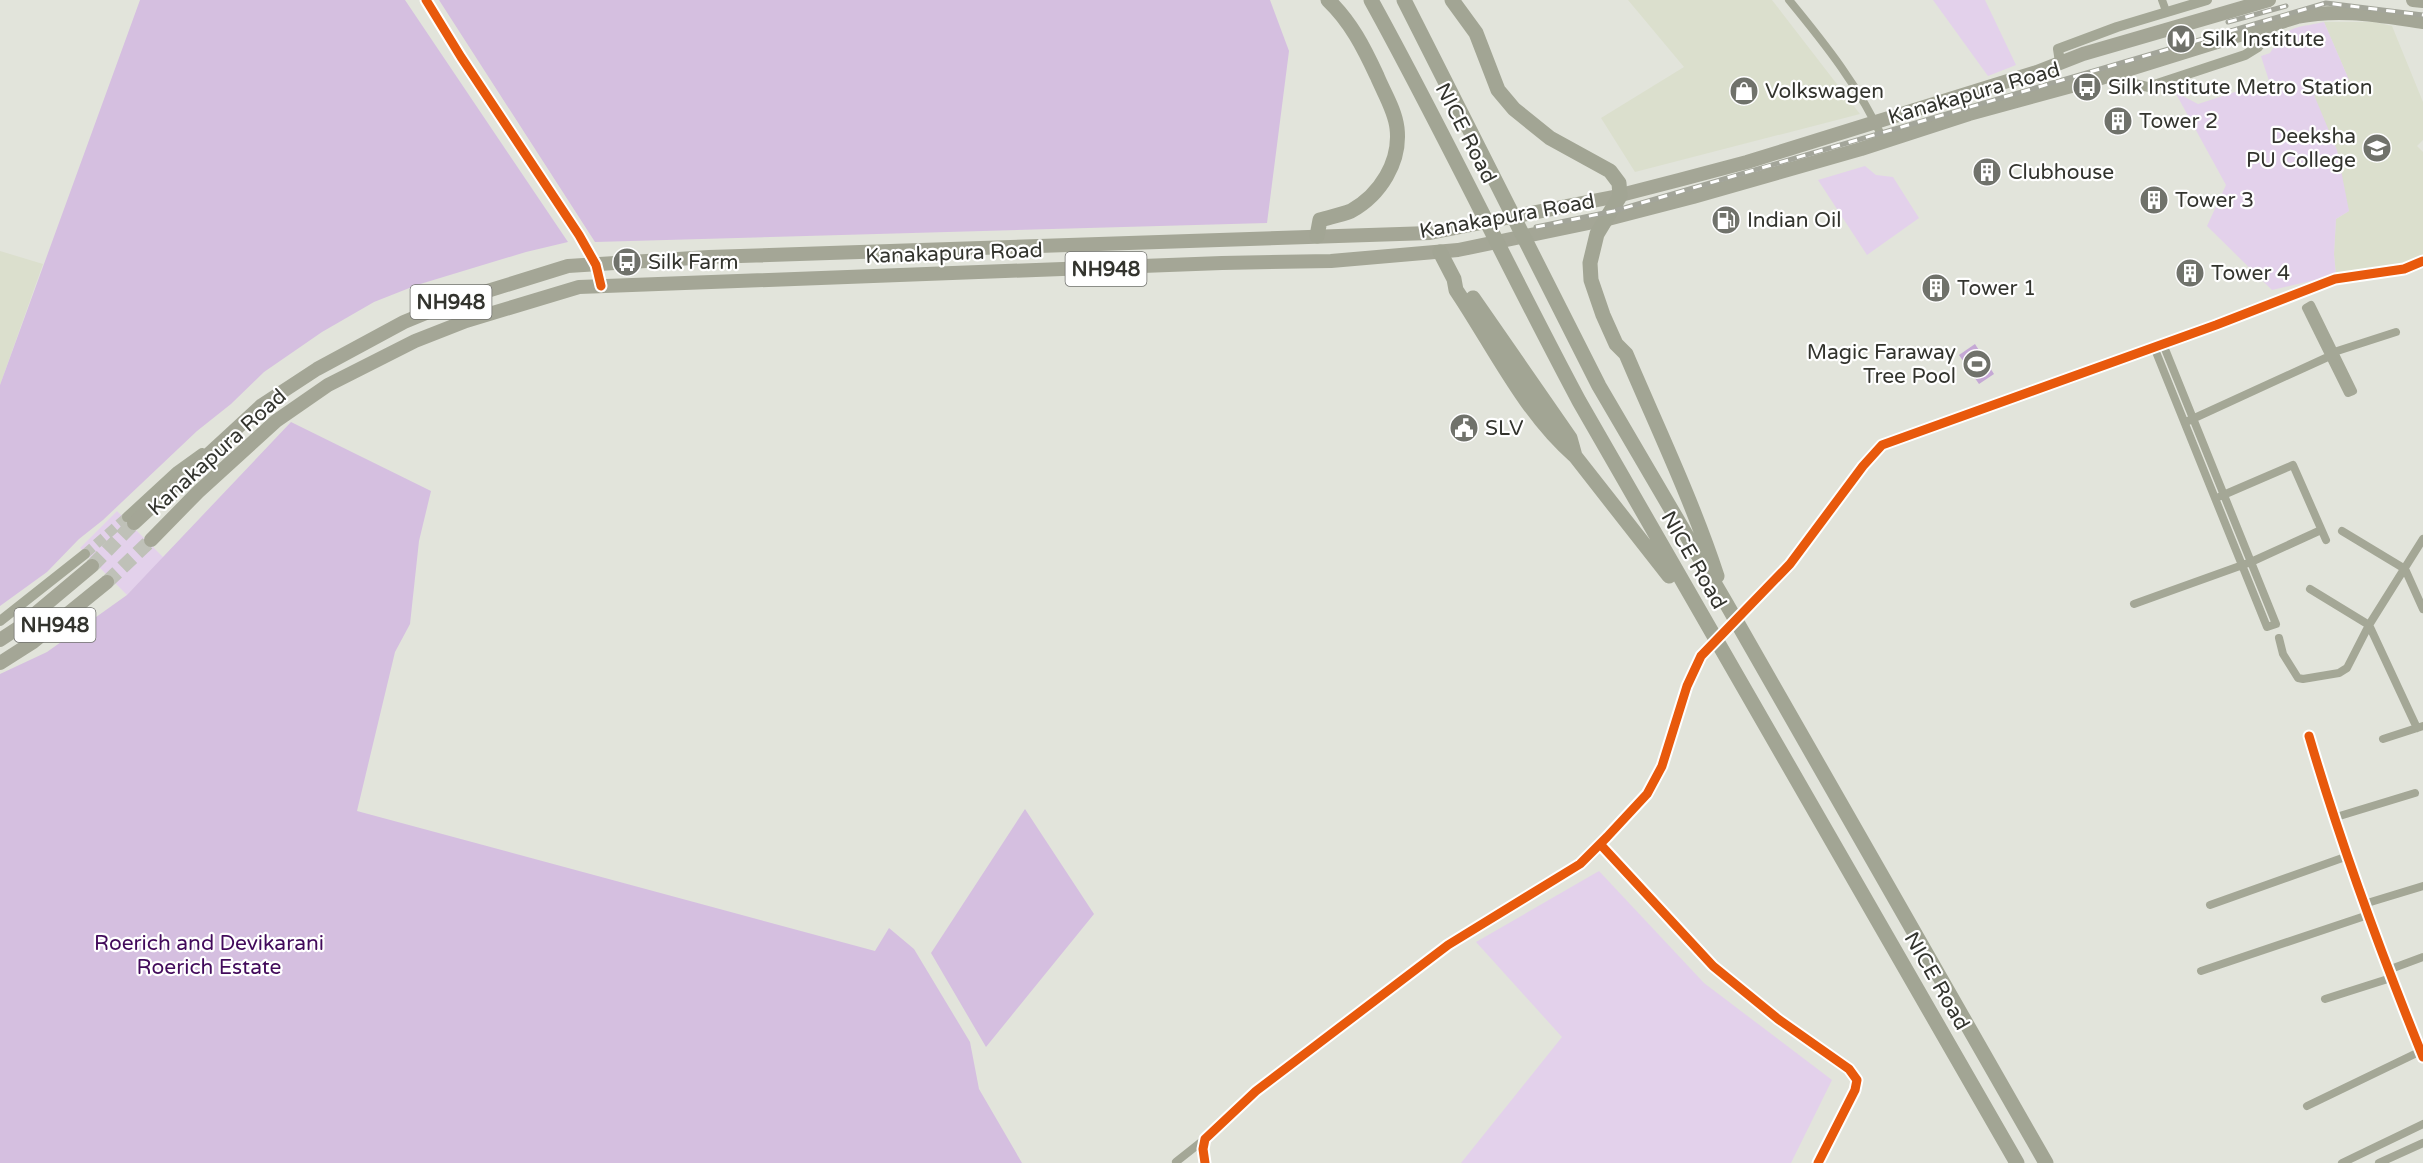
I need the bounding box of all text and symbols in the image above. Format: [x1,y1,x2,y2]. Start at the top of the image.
metro station icon: Silk Institute [2165,23,2197,55]
place label: Silk Institute [2202,27,2325,52]
street label: Kanakapura Road [1885,57,2063,130]
bus stop icon: Silk Institute Metro Station [2071,71,2103,103]
shop icon: Volkswagen [1728,75,1760,107]
place label: Silk Institute Metro Station [2108,75,2373,100]
street label: NICE Road [1430,79,1501,187]
place label: Volkswagen [1765,79,1884,104]
building icon: Tower 2 [2102,105,2134,137]
place label: Tower 2 [2139,109,2218,134]
place label: Deeksha PU College [2246,124,2356,173]
school or university icon: Deeksha PU College [2361,132,2393,164]
building icon: Clubhouse [1971,156,2003,188]
place label: Clubhouse [2008,160,2114,185]
building icon: Tower 3 [2138,184,2170,216]
place label: Tower 3 [2175,188,2254,213]
street label: Kanakapura Road [1417,189,1597,244]
fuel station icon: Indian Oil [1710,204,1742,236]
place label: Indian Oil [1747,208,1841,233]
street label: Kanakapura Road [865,238,1043,269]
bus stop icon: Silk Farm [611,246,643,278]
place label: Silk Farm [648,250,738,275]
road number: NH948 [1066,252,1146,286]
building icon: Tower 4 [2174,257,2206,289]
place label: Tower 4 [2211,261,2290,286]
building icon: Tower 1 [1920,272,1952,304]
place label: Tower 1 [1957,276,2036,301]
road number: NH948 [410,285,492,319]
place label: Magic Faraway Tree Pool [1807,340,1956,389]
sports icon: Magic Faraway Tree Pool [1961,348,1993,380]
street label: Kanakapura Road [143,384,292,521]
public building icon: SLV [1448,412,1480,444]
place label: SLV [1485,416,1524,441]
street label: NICE Road [1655,507,1732,614]
road number: NH948 [14,608,96,642]
street label: NICE Road [1898,928,1975,1035]
park label: Roerich and Devikarani Roerich Estate [94,931,324,980]

